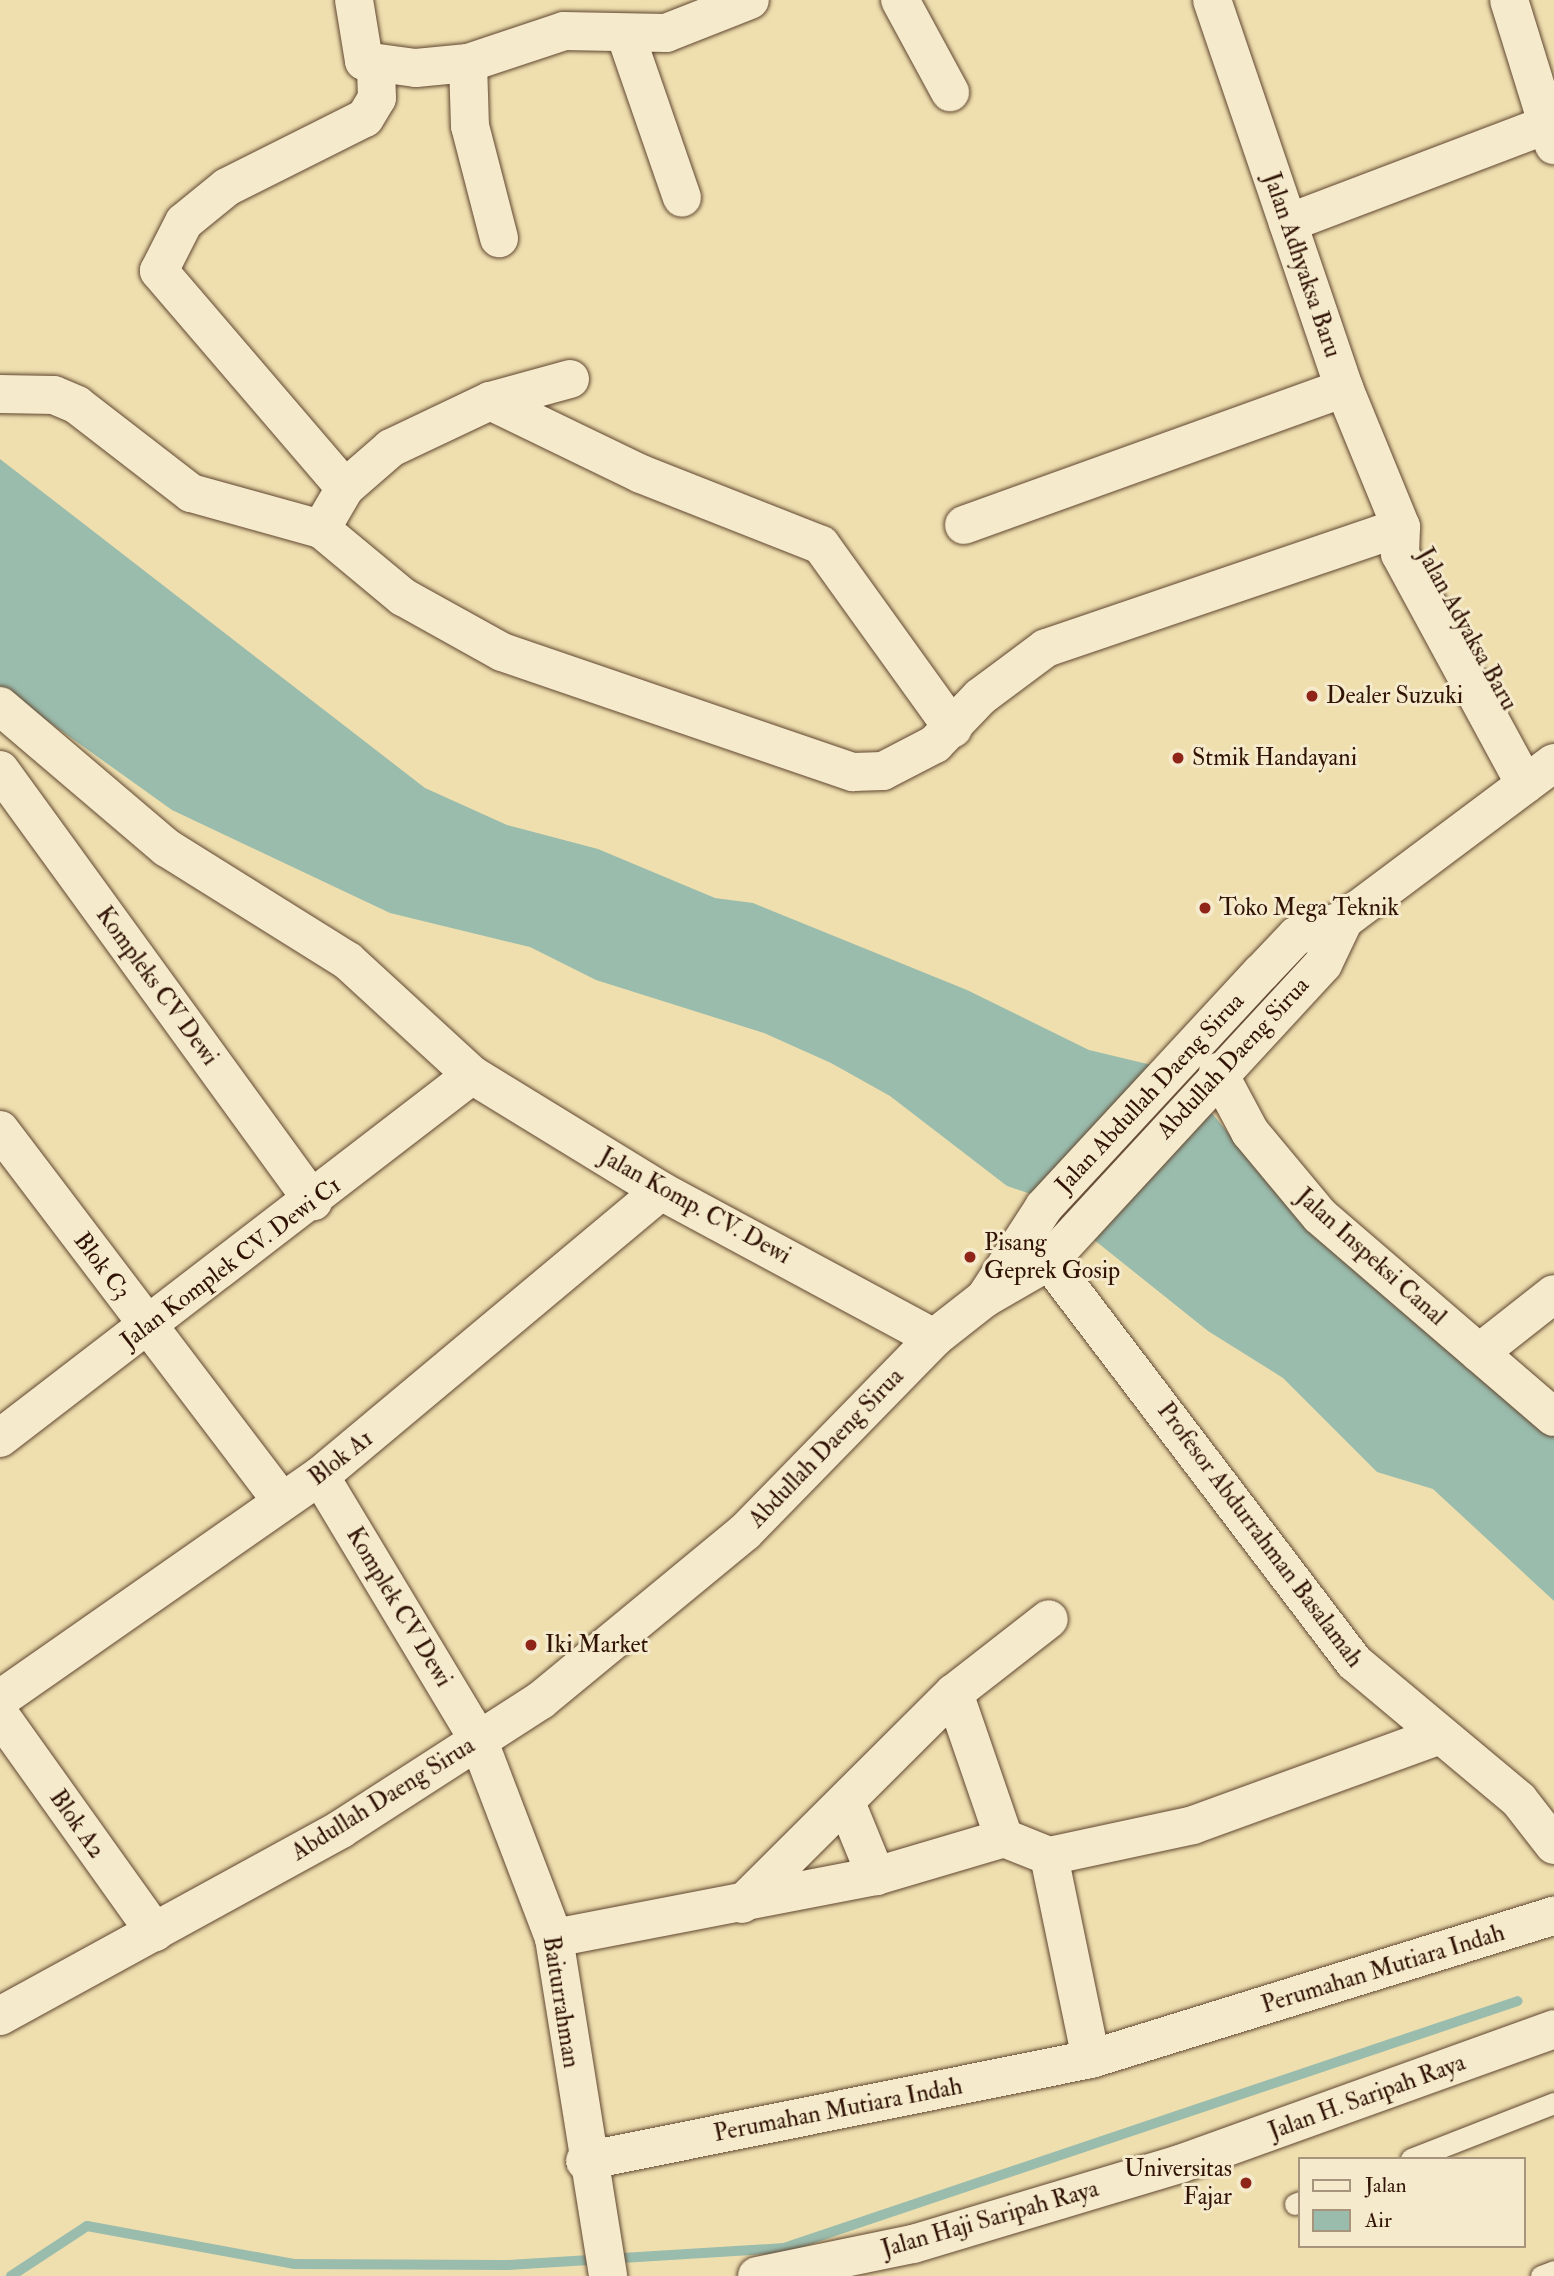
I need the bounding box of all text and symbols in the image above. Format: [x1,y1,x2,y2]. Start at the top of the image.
street label: Jalan Adhyaksa Baru [1257,169,1347,361]
street label: Jalan Adyaksa Baru [1410,543,1524,715]
place label: Dealer Suzuki [1326,682,1463,710]
marker: Dealer Suzuki [1304,688,1320,704]
place label: Stmik Handayani [1192,744,1357,772]
marker: Stmik Handayani [1170,750,1186,766]
place label: Toko Mega Teknik [1219,894,1399,922]
marker: Toko Mega Teknik [1197,900,1213,916]
street label: Kompleks CV Dewi [90,901,224,1071]
street label: Abdullah Daeng Sirua [1151,971,1315,1145]
street label: Jalan Abdullah Daeng Sirua [1050,987,1250,1199]
street label: Jalan Komp. CV. Dewi [594,1141,796,1271]
street label: Jalan Komplek CV. Dewi C1 [115,1171,347,1355]
street label: Jalan Inspeksi Canal [1290,1182,1452,1332]
street label: Blok C3 [67,1227,137,1305]
place label: Pisang Geprek Gosip [984,1229,1120,1285]
marker: Pisang Geprek Gosip [962,1249,978,1265]
street label: Abdullah Daeng Sirua [742,1362,910,1534]
street label: Profesor Abdurrahman Basalamah [1151,1397,1369,1673]
street label: Blok A1 [303,1424,379,1492]
street label: Komplek CV Dewi [340,1522,458,1692]
place label: Iki Market [545,1631,648,1659]
marker: Iki Market [523,1637,539,1653]
street label: Abdullah Daeng Sirua [286,1731,480,1867]
street label: Blok A2 [43,1784,111,1864]
street label: Perumahan Mutiara Indah [1258,1918,1508,2020]
street label: Baiturrahman [536,1934,586,2070]
street label: Jalan H. Saripah Raya [1265,2048,1469,2146]
street label: Perumahan Mutiara Indah [711,2072,965,2148]
place label: Universitas Fajar [1124,2155,1232,2211]
legend [1298,2157,1526,2248]
text: Jalan [1365,2172,1407,2199]
street label: Jalan Haji Saripah Raya [878,2174,1102,2264]
marker: Universitas Fajar [1238,2175,1254,2191]
text: Air [1365,2207,1392,2234]

